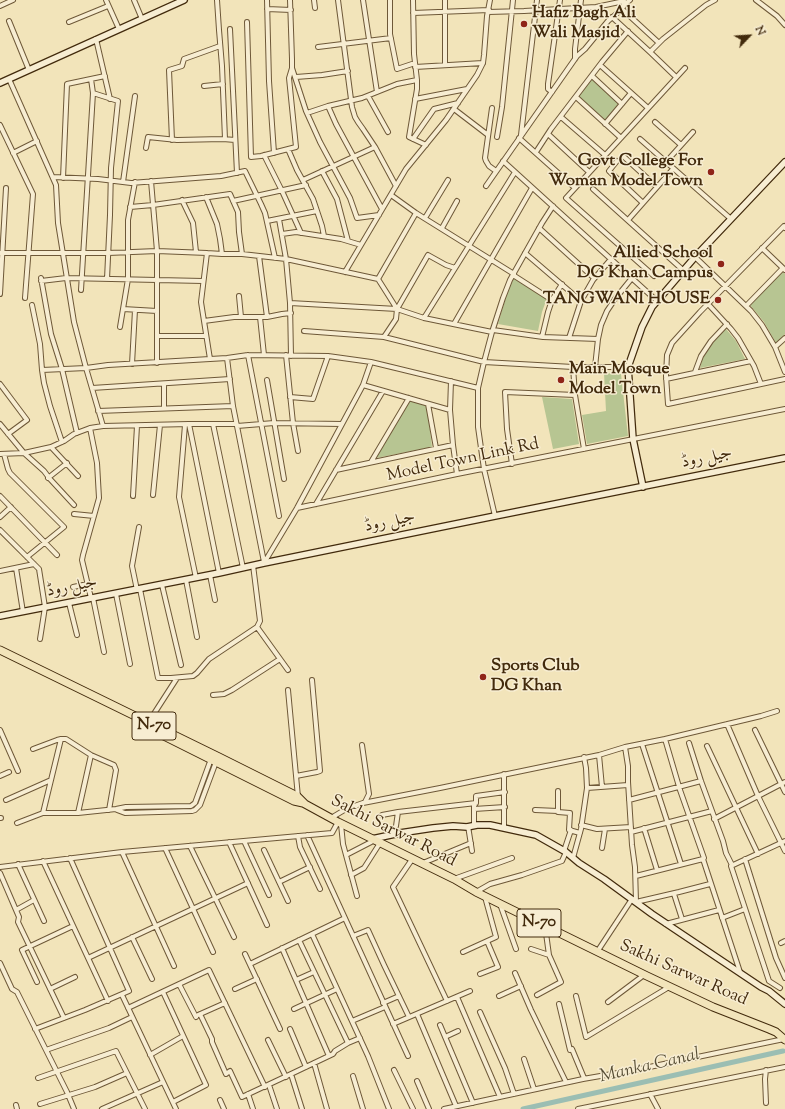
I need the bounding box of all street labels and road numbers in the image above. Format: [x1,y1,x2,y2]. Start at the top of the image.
street label: Model Town Link Rd [385,435,541,487]
street label: جیل روڈ [680,444,734,474]
street label: جیل روڈ [363,508,417,538]
street label: جیل روڈ [45,573,99,603]
road number: N-70 [132,712,176,740]
street label: Sakhi Sarwar Road [327,792,459,872]
road number: N-70 [517,909,561,937]
street label: Sakhi Sarwar Road [616,937,750,1011]

